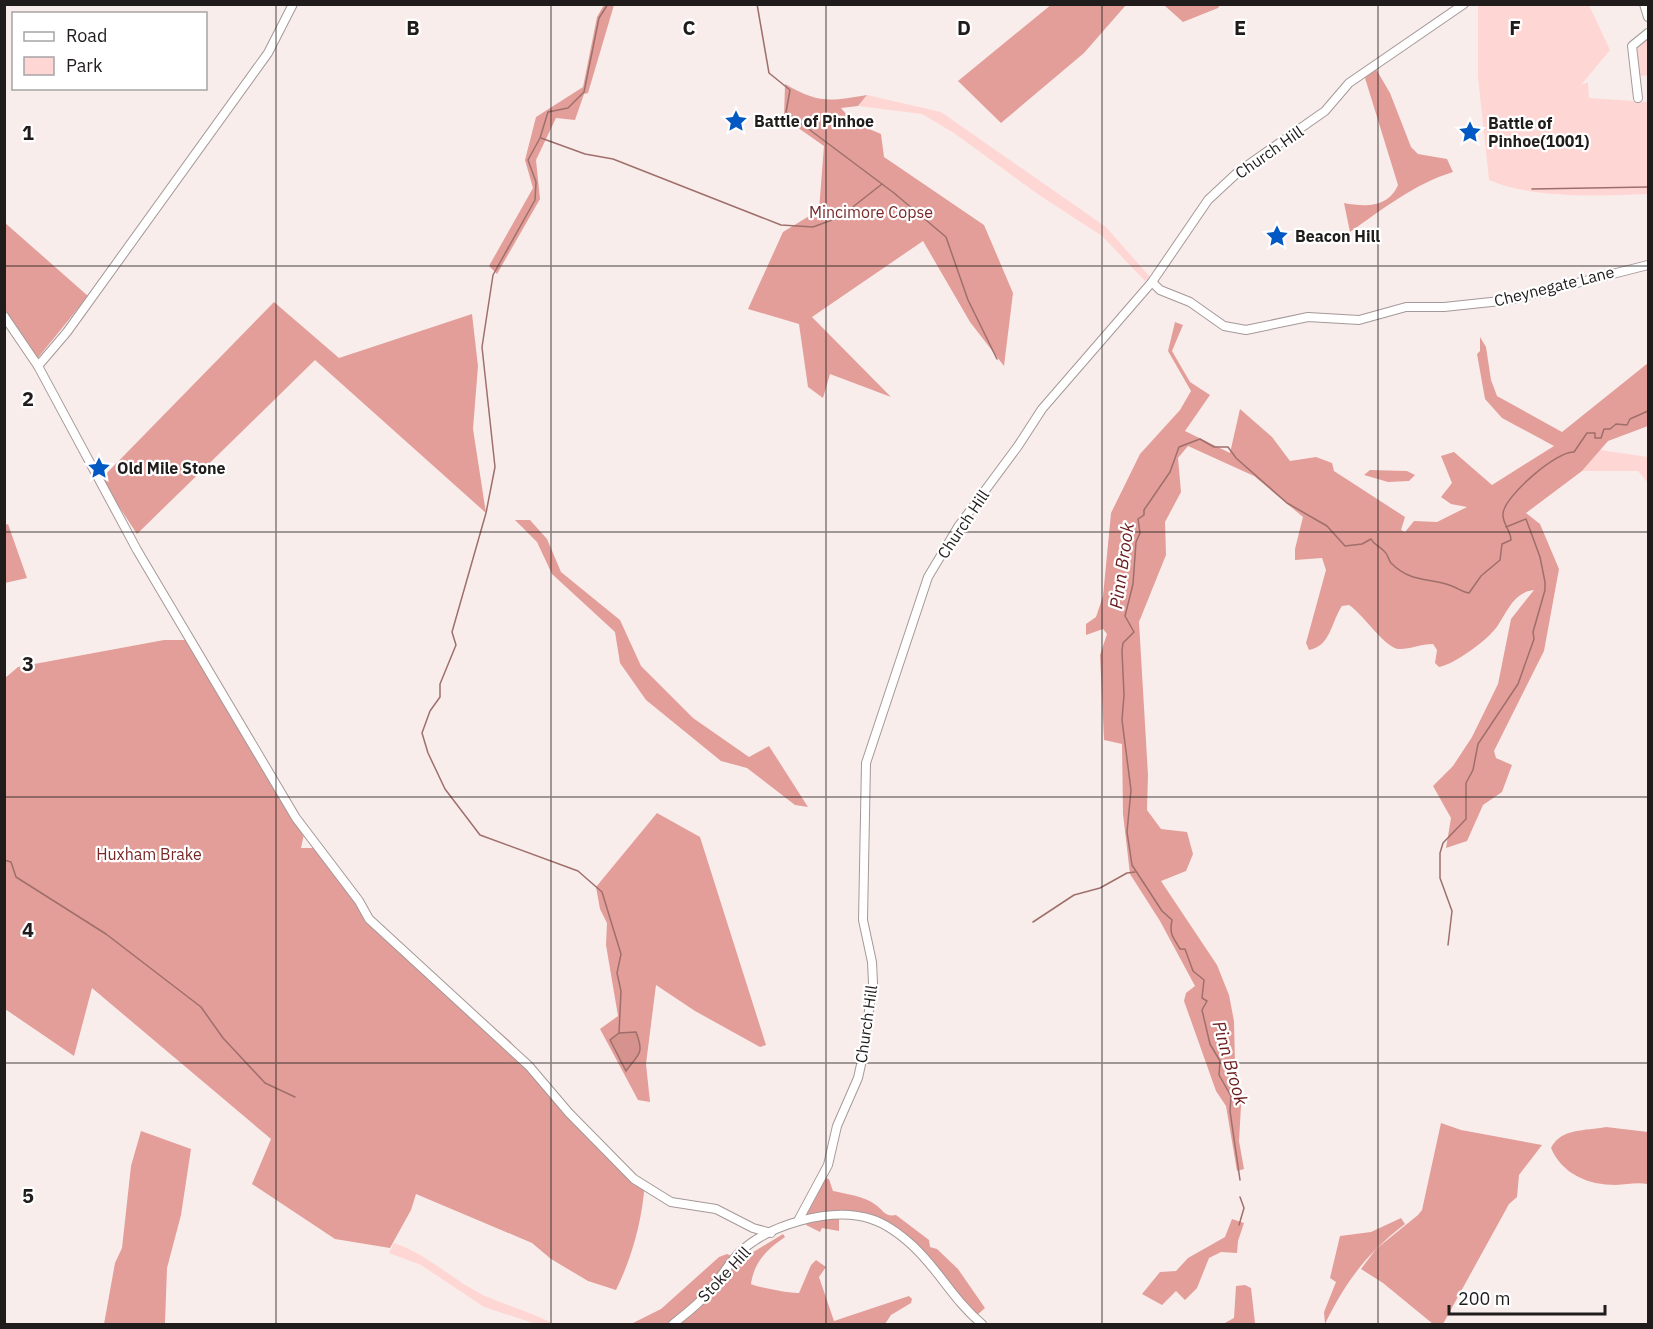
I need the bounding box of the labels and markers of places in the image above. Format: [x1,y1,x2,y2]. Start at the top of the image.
place icon: Battle of Pinhoe [723,108,749,134]
place label: Battle of Pinhoe [754,111,874,131]
place label: Battle of Pinhoe(1001) [1488,113,1589,151]
place icon: Battle of Pinhoe(1001) [1457,119,1483,145]
place icon: Beacon Hill [1264,223,1290,249]
place label: Beacon Hill [1295,226,1380,246]
place icon: Old Mile Stone [86,455,112,481]
place label: Old Mile Stone [117,458,226,478]

